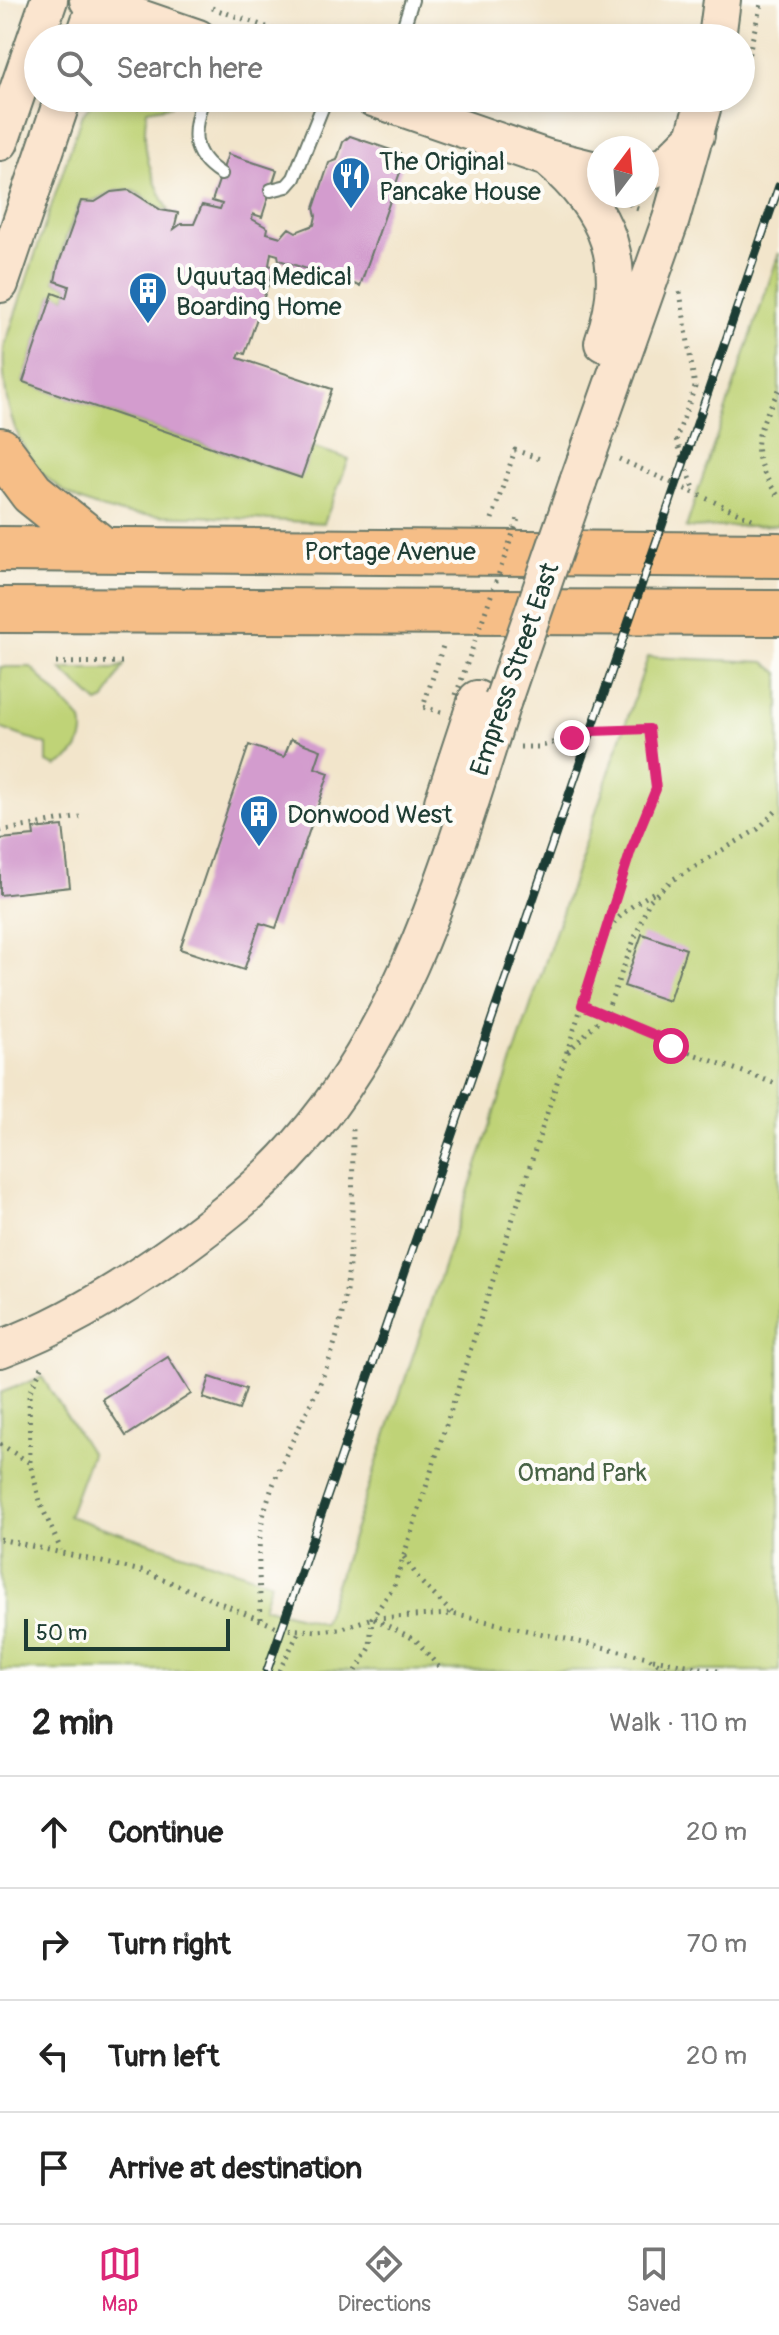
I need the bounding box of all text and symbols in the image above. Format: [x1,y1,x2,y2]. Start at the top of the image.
search box [24,24,755,112]
icon: search [52,46,96,90]
text: Search here [116,50,263,87]
north arrow [587,136,659,208]
place label: The Original Pancake House [379,146,541,208]
restaurant icon: The Original Pancake House [330,155,372,210]
place label: Uquutaq Medical Boarding Home [176,261,352,323]
building icon: Uquutaq Medical Boarding Home [127,270,169,325]
street label: Portage Avenue [304,536,476,568]
street label: Empress Street East [463,558,567,780]
route end [554,720,590,756]
building icon: Donwood West [238,793,280,848]
place label: Donwood West [287,799,453,831]
route start [653,1028,689,1064]
park label: Omand Park [517,1457,647,1489]
scale bar [24,1615,230,1651]
text: 50 m [36,1619,87,1647]
text: 2 min [32,1702,114,1745]
text: Walk · 110 m [609,1707,747,1739]
icon: ahead [32,1810,76,1854]
text: Continue [108,1814,223,1851]
text: 20 m [686,1816,747,1848]
icon: right [32,1922,76,1966]
text: Turn right [108,1926,231,1963]
text: 70 m [687,1928,747,1960]
icon: left [32,2034,76,2078]
text: Turn left [108,2038,219,2075]
text: 20 m [686,2040,747,2072]
icon: arrive [32,2146,76,2190]
text: Arrive at destination [108,2150,362,2187]
tab: Map [98,2242,142,2318]
tab: Directions [338,2242,431,2318]
tab: Saved [627,2242,681,2318]

